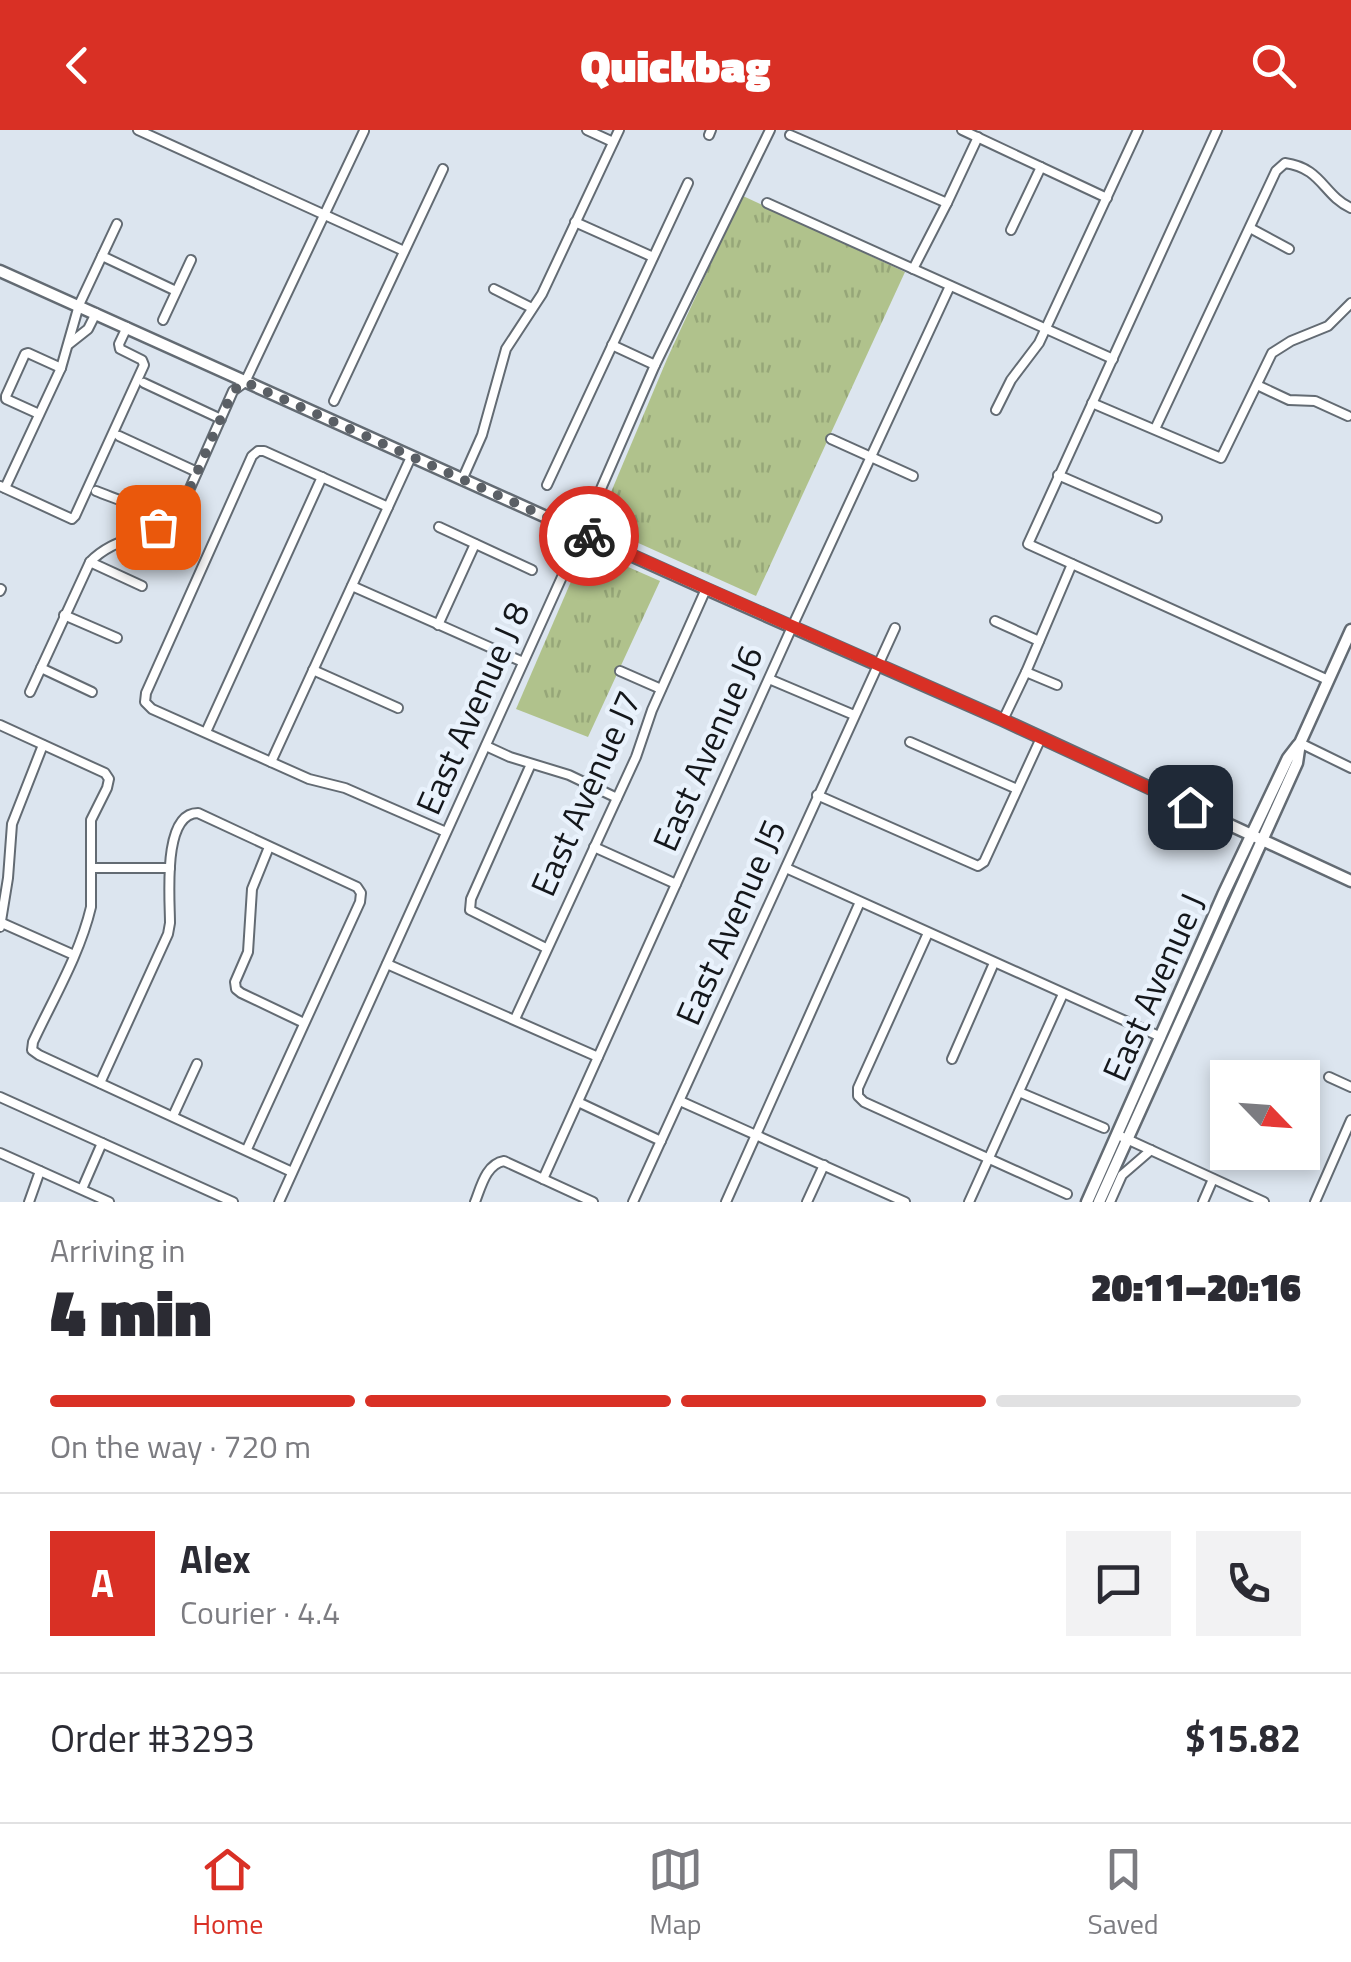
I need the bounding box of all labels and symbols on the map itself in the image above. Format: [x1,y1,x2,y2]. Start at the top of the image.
pin [116,485,201,570]
courier [539,486,639,586]
street label: East Avenue J 8 [401,593,543,823]
street label: East Avenue J6 [638,637,776,859]
street label: East Avenue J7 [516,682,654,904]
pin [1148,765,1233,850]
street label: East Avenue J5 [661,811,799,1033]
street label: East Avenue J [1088,884,1218,1090]
north arrow [1210,1060,1320,1170]

